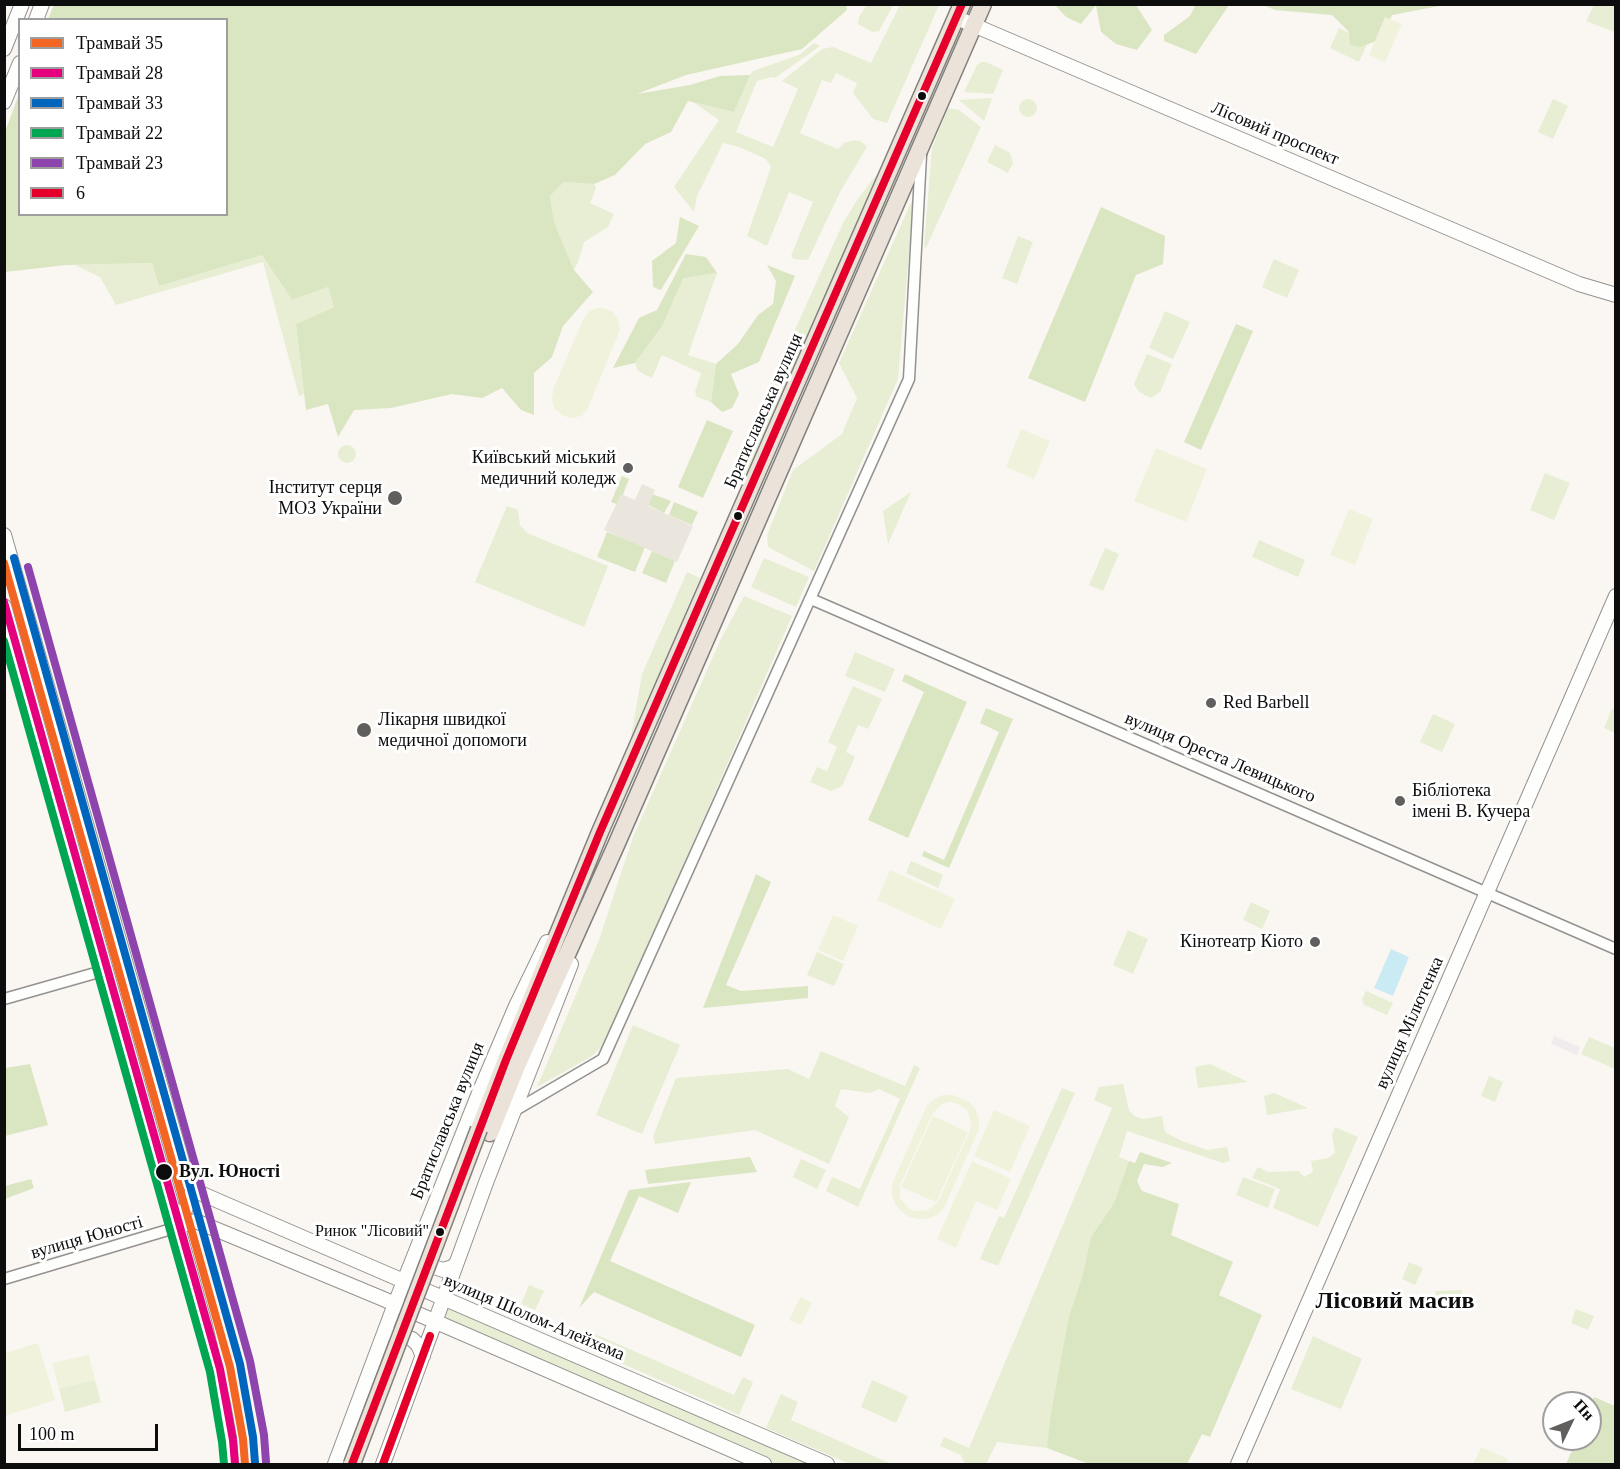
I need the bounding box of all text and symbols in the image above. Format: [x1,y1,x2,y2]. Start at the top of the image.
legend [18,18,228,216]
text: Трамвай 35 [76,33,163,53]
text: Трамвай 28 [76,63,163,83]
unlabelled marker [916,90,928,102]
text: Трамвай 33 [76,93,163,113]
street label: Лісовий проспект [1208,97,1342,171]
text: Трамвай 22 [76,123,163,143]
text: Трамвай 23 [76,153,163,173]
text: 6 [76,183,85,203]
street label: Братиславська вулиця [720,330,808,492]
place label: Київський міський медичний коледж [472,447,616,490]
marker: Київський міський медичний коледж [621,461,635,475]
place label: Інститут серця МОЗ України [269,477,382,520]
marker: Інститут серця МОЗ України [386,489,404,507]
unlabelled marker [732,510,744,522]
place label: Red Barbell [1223,692,1309,714]
marker: Red Barbell [1204,696,1218,710]
street label: вулиця Ореста Левицького [1121,708,1319,808]
place label: Лікарня швидкої медичної допомоги [378,709,527,752]
marker: Лікарня швидкої медичної допомоги [355,721,373,739]
place label: Бібліотека імені В. Кучера [1412,780,1530,822]
marker: Бібліотека імені В. Кучера [1393,794,1407,808]
place label: Кінотеатр Кіото [1180,931,1303,953]
marker: Кінотеатр Кіото [1308,935,1322,949]
street label: вулиця Мілютенка [1371,954,1449,1092]
street label: Братиславська вулиця [407,1039,489,1203]
place label: Вул. Юності [179,1161,280,1183]
marker: Вул. Юності [154,1162,174,1182]
street label: вулиця Юності [28,1212,146,1264]
place label: Ринок "Лісовий" [315,1222,429,1242]
marker: Ринок "Лісовий" [434,1226,446,1238]
street label: вулиця Шолом-Алейхема [440,1270,628,1366]
district label: Лісовий масив [1316,1288,1474,1316]
north arrow [1542,1391,1602,1451]
text: Пн [1570,1396,1598,1423]
scale bar [21,1412,160,1450]
text: 100 m [29,1424,75,1444]

